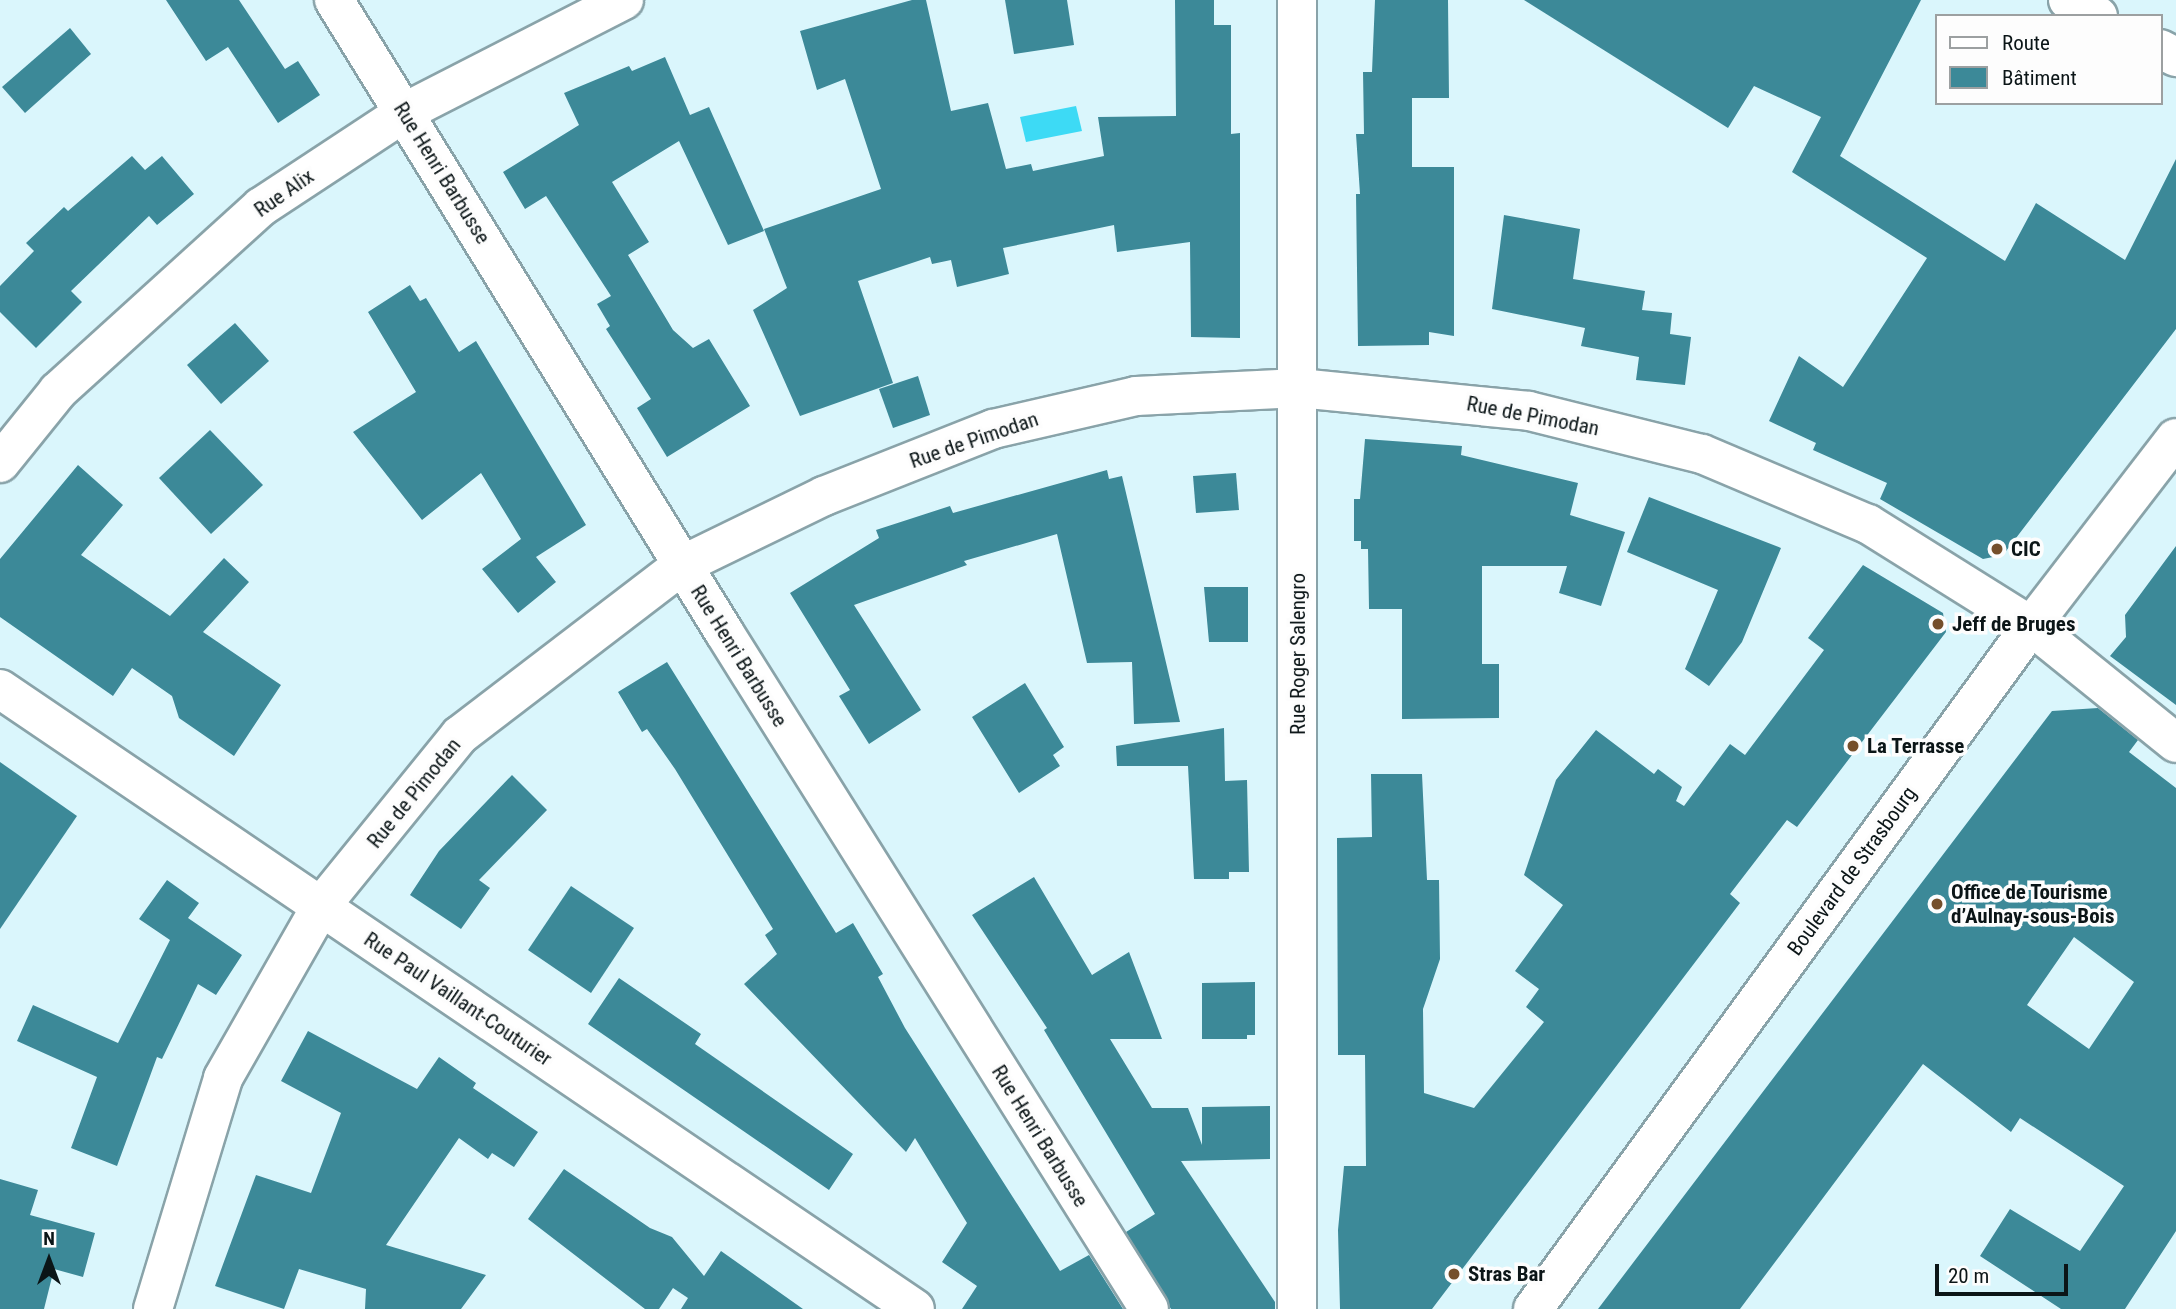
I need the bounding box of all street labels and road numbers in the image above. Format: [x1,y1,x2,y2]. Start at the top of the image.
street label: Rue Henri Barbusse [388,97,496,249]
street label: Rue Alix [249,163,319,223]
street label: Rue de Pimodan [1465,391,1601,441]
street label: Rue de Pimodan [906,406,1042,474]
street label: Rue Roger Salengro [1285,573,1311,735]
street label: Rue Henri Barbusse [685,580,793,732]
street label: Rue de Pimodan [362,733,466,853]
street label: Boulevard de Strasbourg [1782,782,1922,960]
street label: Rue Paul Vaillant-Couturier [359,927,557,1071]
street label: Rue Henri Barbusse [986,1060,1094,1212]

